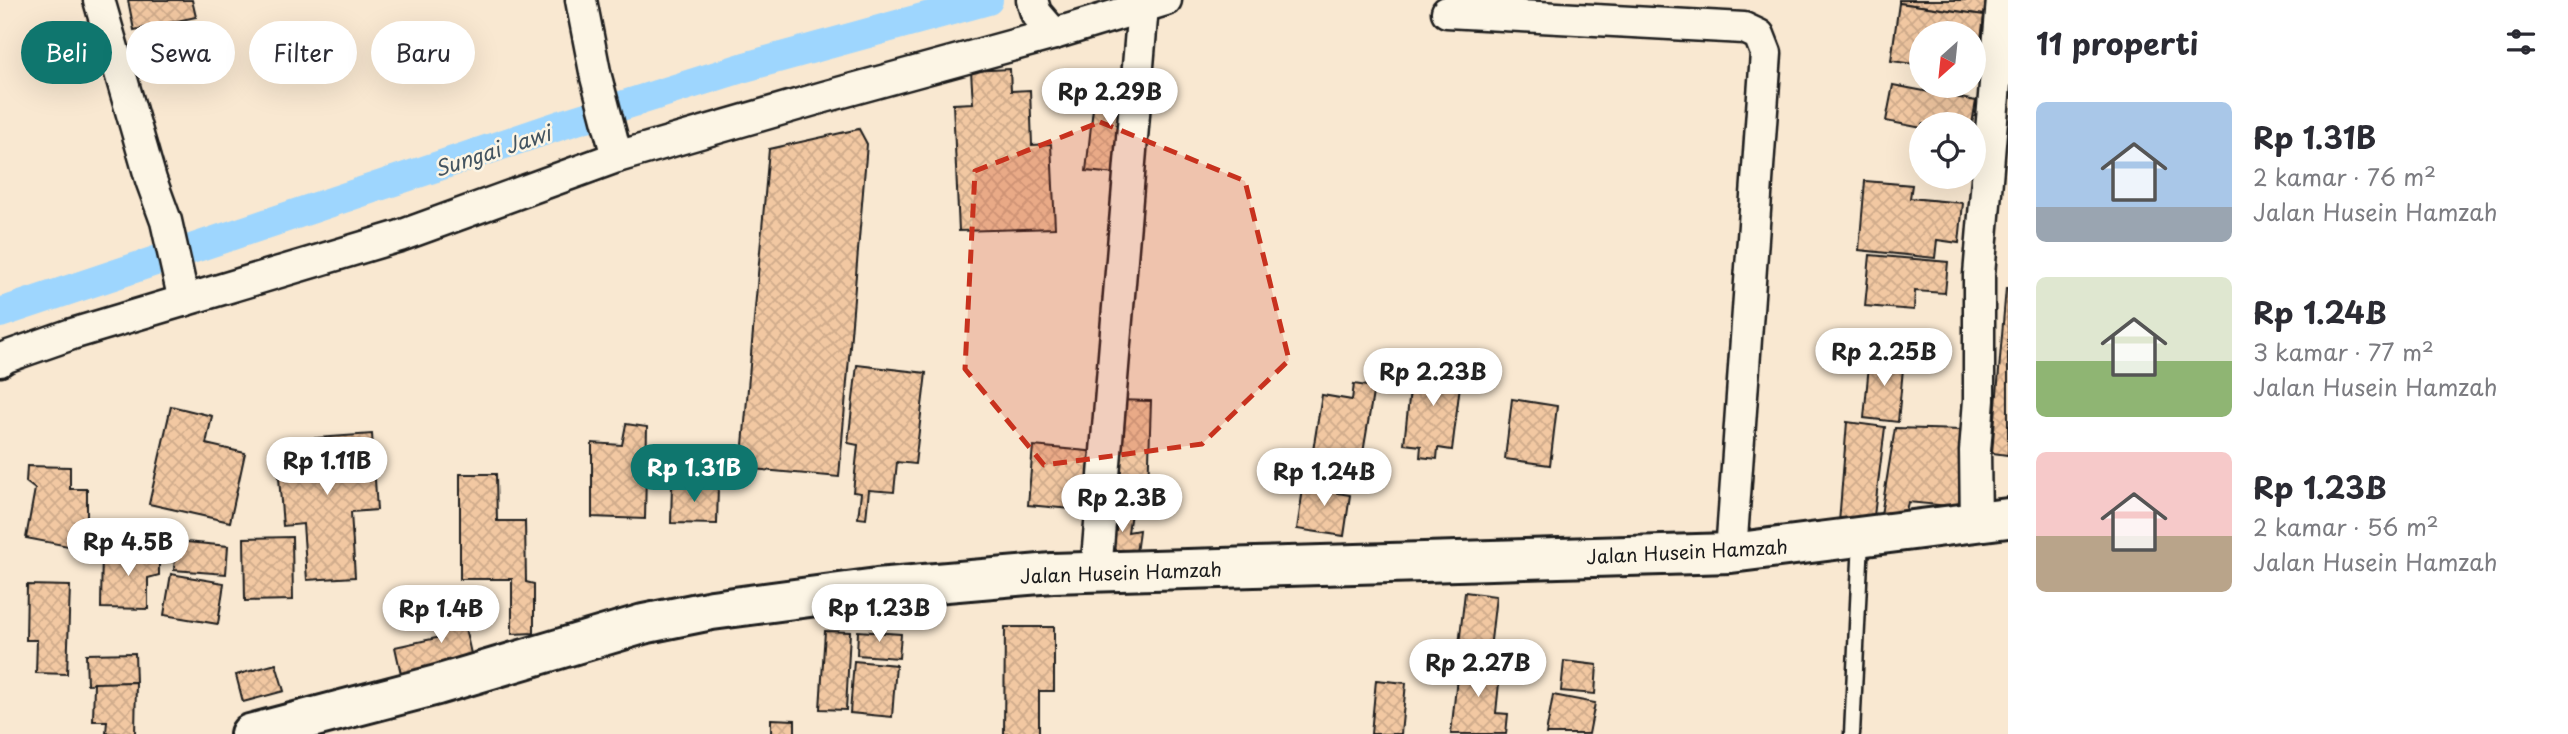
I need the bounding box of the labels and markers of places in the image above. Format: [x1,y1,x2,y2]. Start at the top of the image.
pin: Rp 2.29B [1038,68,1182,128]
pin: Rp 2.25B [1812,328,1956,388]
pin: Rp 2.23B [1361,348,1505,408]
pin: Rp 1.11B [255,438,399,497]
pin: Rp 1.31B [622,444,766,504]
pin: Rp 1.24B [1252,448,1396,508]
pin: Rp 2.3B [1057,475,1187,534]
pin: Rp 4.5B [63,518,193,578]
pin: Rp 1.23B [807,584,951,644]
pin: Rp 1.4B [376,586,506,645]
pin: Rp 2.27B [1406,640,1550,699]

